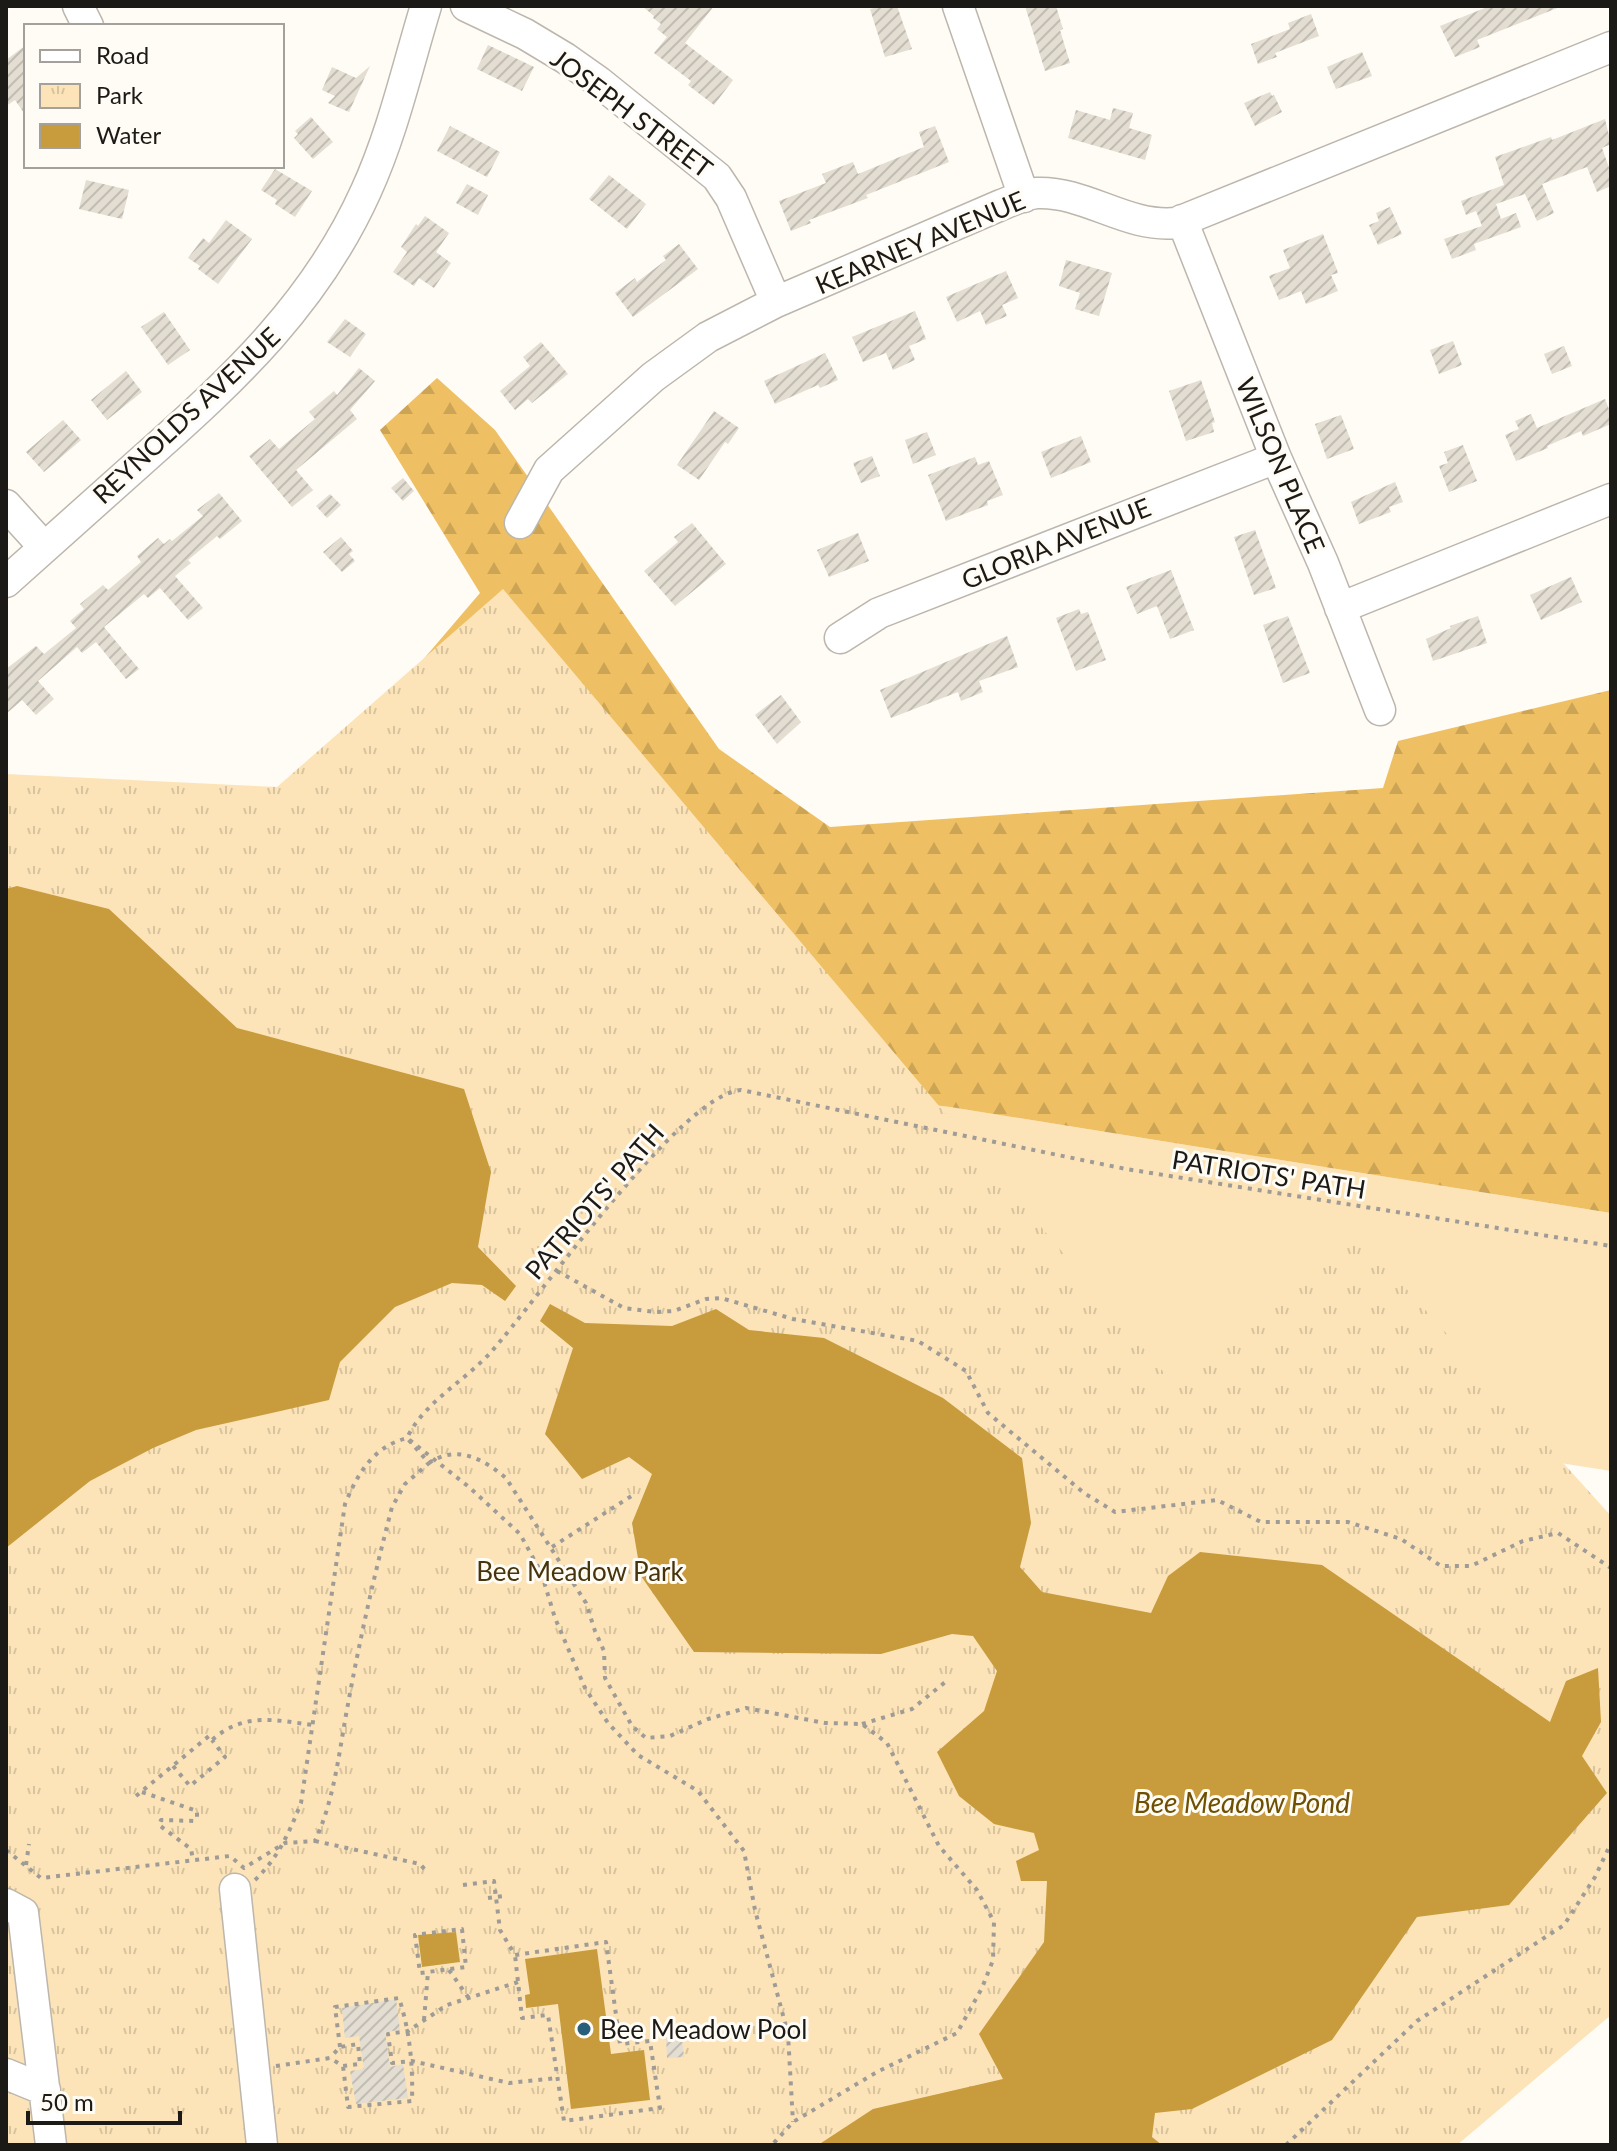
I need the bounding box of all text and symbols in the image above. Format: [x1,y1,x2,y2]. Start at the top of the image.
legend [24,24,284,168]
text: Road [96,40,149,69]
street label: JOSEPH STREET [545,42,719,184]
text: Park [96,80,144,109]
text: Water [96,120,161,149]
street label: KEARNEY AVENUE [810,183,1030,301]
street label: REYNOLDS AVENUE [86,320,286,510]
street label: WILSON PLACE [1230,372,1332,558]
street label: GLORIA AVENUE [957,490,1155,596]
street label: PATRIOTS' PATH [518,1117,670,1285]
street label: PATRIOTS' PATH [1170,1143,1368,1205]
park label: Bee Meadow Park [476,1555,685,1587]
water label: Bee Meadow Pond [1134,1785,1350,1819]
place label: Bee Meadow Pool [600,2013,807,2045]
marker: Bee Meadow Pool [575,2020,593,2038]
scale bar [28,2075,180,2125]
text: 50 m [40,2087,94,2116]

